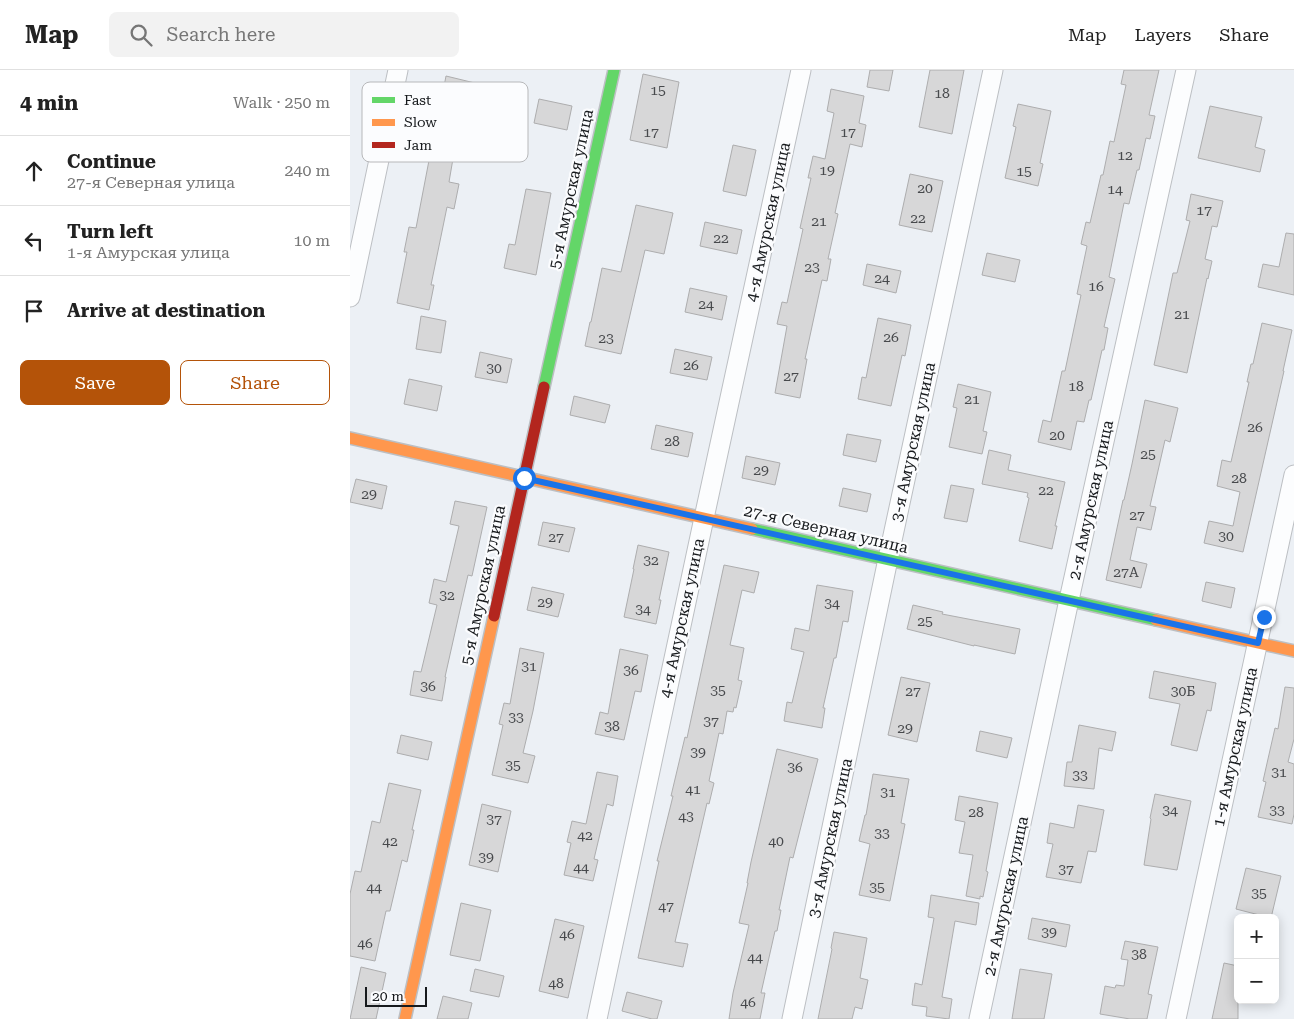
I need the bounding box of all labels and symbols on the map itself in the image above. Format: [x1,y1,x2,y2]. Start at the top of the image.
legend [362,82,528,162]
house number: 15 [650,82,666,98]
house number: 18 [934,85,950,101]
text: Fast [404,92,431,108]
street label: 5-я Амурская улица [545,107,597,271]
text: Slow [404,114,437,130]
house number: 17 [643,124,659,140]
house number: 17 [840,124,856,140]
text: Jam [404,137,432,153]
street label: 4-я Амурская улица [742,140,794,304]
house number: 12 [1117,147,1133,163]
house number: 19 [819,162,835,178]
house number: 15 [1016,163,1032,179]
house number: 20 [917,180,933,196]
house number: 14 [1107,181,1123,197]
house number: 17 [1196,202,1212,218]
house number: 22 [910,210,926,226]
house number: 21 [811,213,827,229]
house number: 22 [713,230,729,246]
house number: 23 [804,259,820,275]
house number: 24 [874,270,890,286]
house number: 16 [1088,278,1104,294]
house number: 24 [698,296,714,312]
house number: 21 [1174,306,1190,322]
house number: 26 [883,329,899,345]
house number: 23 [598,330,614,346]
house number: 26 [683,357,699,373]
house number: 30 [486,360,502,376]
street label: 3-я Амурская улица [887,360,939,524]
house number: 27 [783,368,799,384]
house number: 18 [1068,378,1084,394]
house number: 21 [964,391,980,407]
street label: 2-я Амурская улица [1065,418,1117,582]
house number: 26 [1247,419,1263,435]
house number: 20 [1049,427,1065,443]
house number: 28 [664,433,680,449]
house number: 25 [1140,446,1156,462]
house number: 29 [753,462,769,478]
route start [513,467,536,490]
house number: 28 [1231,470,1247,486]
house number: 22 [1038,482,1054,498]
house number: 29 [361,486,377,502]
street label: 27-я Северная улица [742,501,910,557]
street label: 5-я Амурская улица [457,503,509,667]
house number: 27 [1129,507,1145,523]
house number: 30 [1218,528,1234,544]
house number: 27 [548,529,564,545]
street label: 4-я Амурская улица [656,536,708,700]
house number: 32 [643,552,659,568]
house number: 27А [1113,564,1139,580]
house number: 32 [439,587,455,603]
house number: 29 [537,594,553,610]
house number: 34 [824,595,840,611]
house number: 34 [635,601,651,617]
route end [1253,606,1276,629]
house number: 25 [917,613,933,629]
house number: 31 [521,658,537,674]
house number: 36 [623,662,639,678]
street label: 1-я Амурская улица [1209,665,1261,829]
house number: 36 [420,678,436,694]
house number: 35 [710,682,726,698]
house number: 27 [905,683,921,699]
house number: 30Б [1171,683,1195,699]
house number: 33 [508,709,524,725]
house number: 37 [703,713,719,729]
house number: 38 [604,718,620,734]
house number: 29 [897,720,913,736]
house number: 39 [690,744,706,760]
street label: 3-я Амурская улица [804,756,856,920]
house number: 35 [505,757,521,773]
house number: 36 [787,759,803,775]
house number: 31 [1271,764,1287,780]
house number: 33 [1072,767,1088,783]
house number: 41 [685,781,701,797]
house number: 31 [880,784,896,800]
house number: 34 [1162,802,1178,818]
house number: 33 [1269,802,1285,818]
house number: 28 [968,804,984,820]
house number: 43 [678,808,694,824]
house number: 37 [486,811,502,827]
street label: 2-я Амурская улица [980,814,1032,978]
house number: 33 [874,825,890,841]
house number: 42 [577,827,593,843]
house number: 42 [382,833,398,849]
house number: 40 [768,833,784,849]
house number: 39 [478,849,494,865]
house number: 44 [573,859,589,875]
house number: 37 [1058,861,1074,877]
house number: 44 [366,879,382,895]
house number: 35 [869,879,885,895]
house number: 35 [1251,885,1267,901]
house number: 47 [658,898,674,914]
house number: 39 [1041,924,1057,940]
house number: 46 [559,926,575,942]
house number: 46 [357,935,373,951]
house number: 38 [1131,946,1147,962]
house number: 44 [747,949,763,965]
house number: 48 [548,975,564,991]
scale bar [365,984,428,1007]
house number: 46 [740,994,756,1010]

